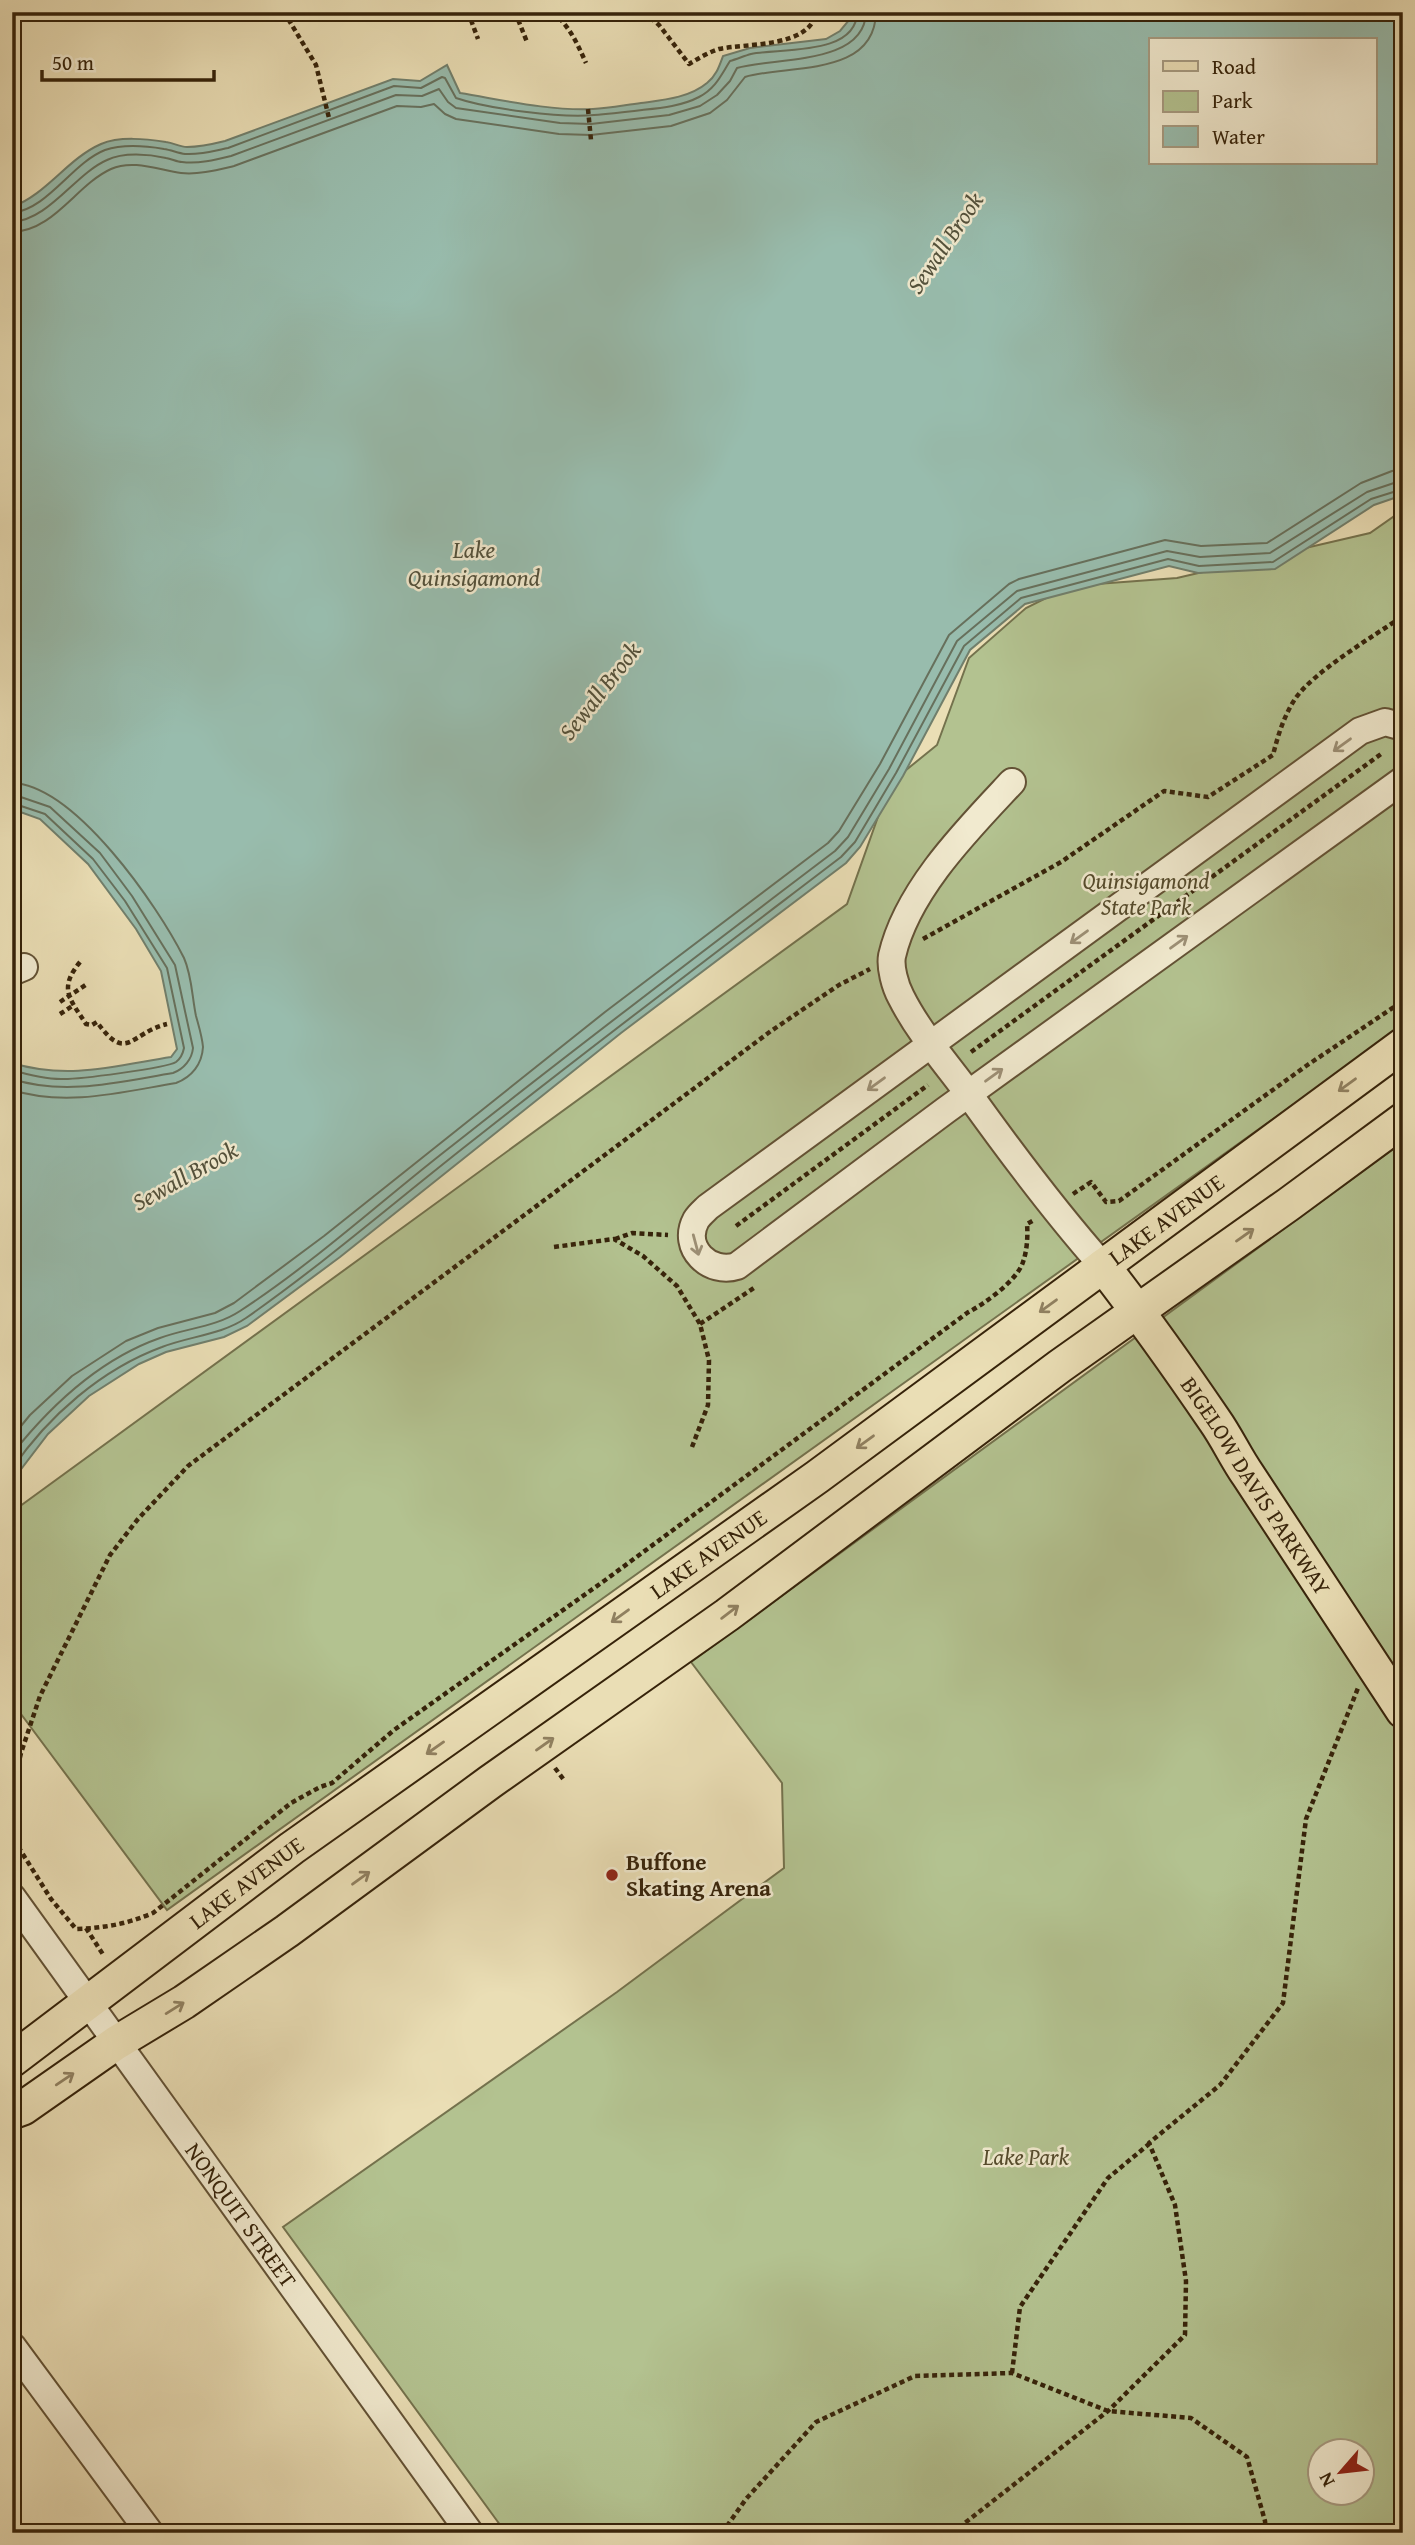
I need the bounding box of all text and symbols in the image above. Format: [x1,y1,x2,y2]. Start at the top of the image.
scale bar [42,38,214,82]
legend [1149,38,1376,164]
text: 50 m [52,47,94,78]
text: Road [1212,51,1257,82]
text: Park [1212,85,1253,116]
text: Water [1212,121,1265,152]
water label: Sewall Brook [898,185,992,301]
water label: Lake Quinsigamond [408,532,541,595]
water label: Sewall Brook [550,634,649,747]
one-way arrow [1333,738,1352,752]
park label: Quinsigamond State Park [1083,864,1209,923]
one-way arrow [1070,930,1089,944]
one-way arrow [1169,935,1188,949]
one-way arrow [984,1068,1003,1082]
one-way arrow [867,1077,886,1091]
one-way arrow [1338,1078,1357,1092]
water label: Sewall Brook [126,1132,244,1219]
street label: LAKE AVENUE [1101,1165,1231,1273]
one-way arrow [1235,1228,1254,1242]
one-way arrow [691,1233,704,1255]
one-way arrow [1039,1299,1058,1314]
street label: BIGELOW DAVIS PARKWAY [1173,1370,1339,1602]
one-way arrow [856,1434,875,1449]
street label: LAKE AVENUE [643,1501,773,1606]
one-way arrow [720,1604,739,1619]
one-way arrow [611,1609,630,1623]
one-way arrow [535,1737,554,1751]
one-way arrow [426,1741,445,1755]
street label: LAKE AVENUE [182,1828,310,1936]
place label: Buffone Skating Arena [626,1845,771,1904]
marker: Buffone Skating Arena [604,1867,620,1883]
one-way arrow [351,1871,370,1885]
one-way arrow [164,2001,184,2015]
one-way arrow [55,2072,74,2086]
street label: NONQUIT STREET [178,2135,305,2294]
park label: Lake Park [982,2140,1070,2173]
north arrow [1306,2436,1376,2506]
text: N [1311,2468,1341,2492]

